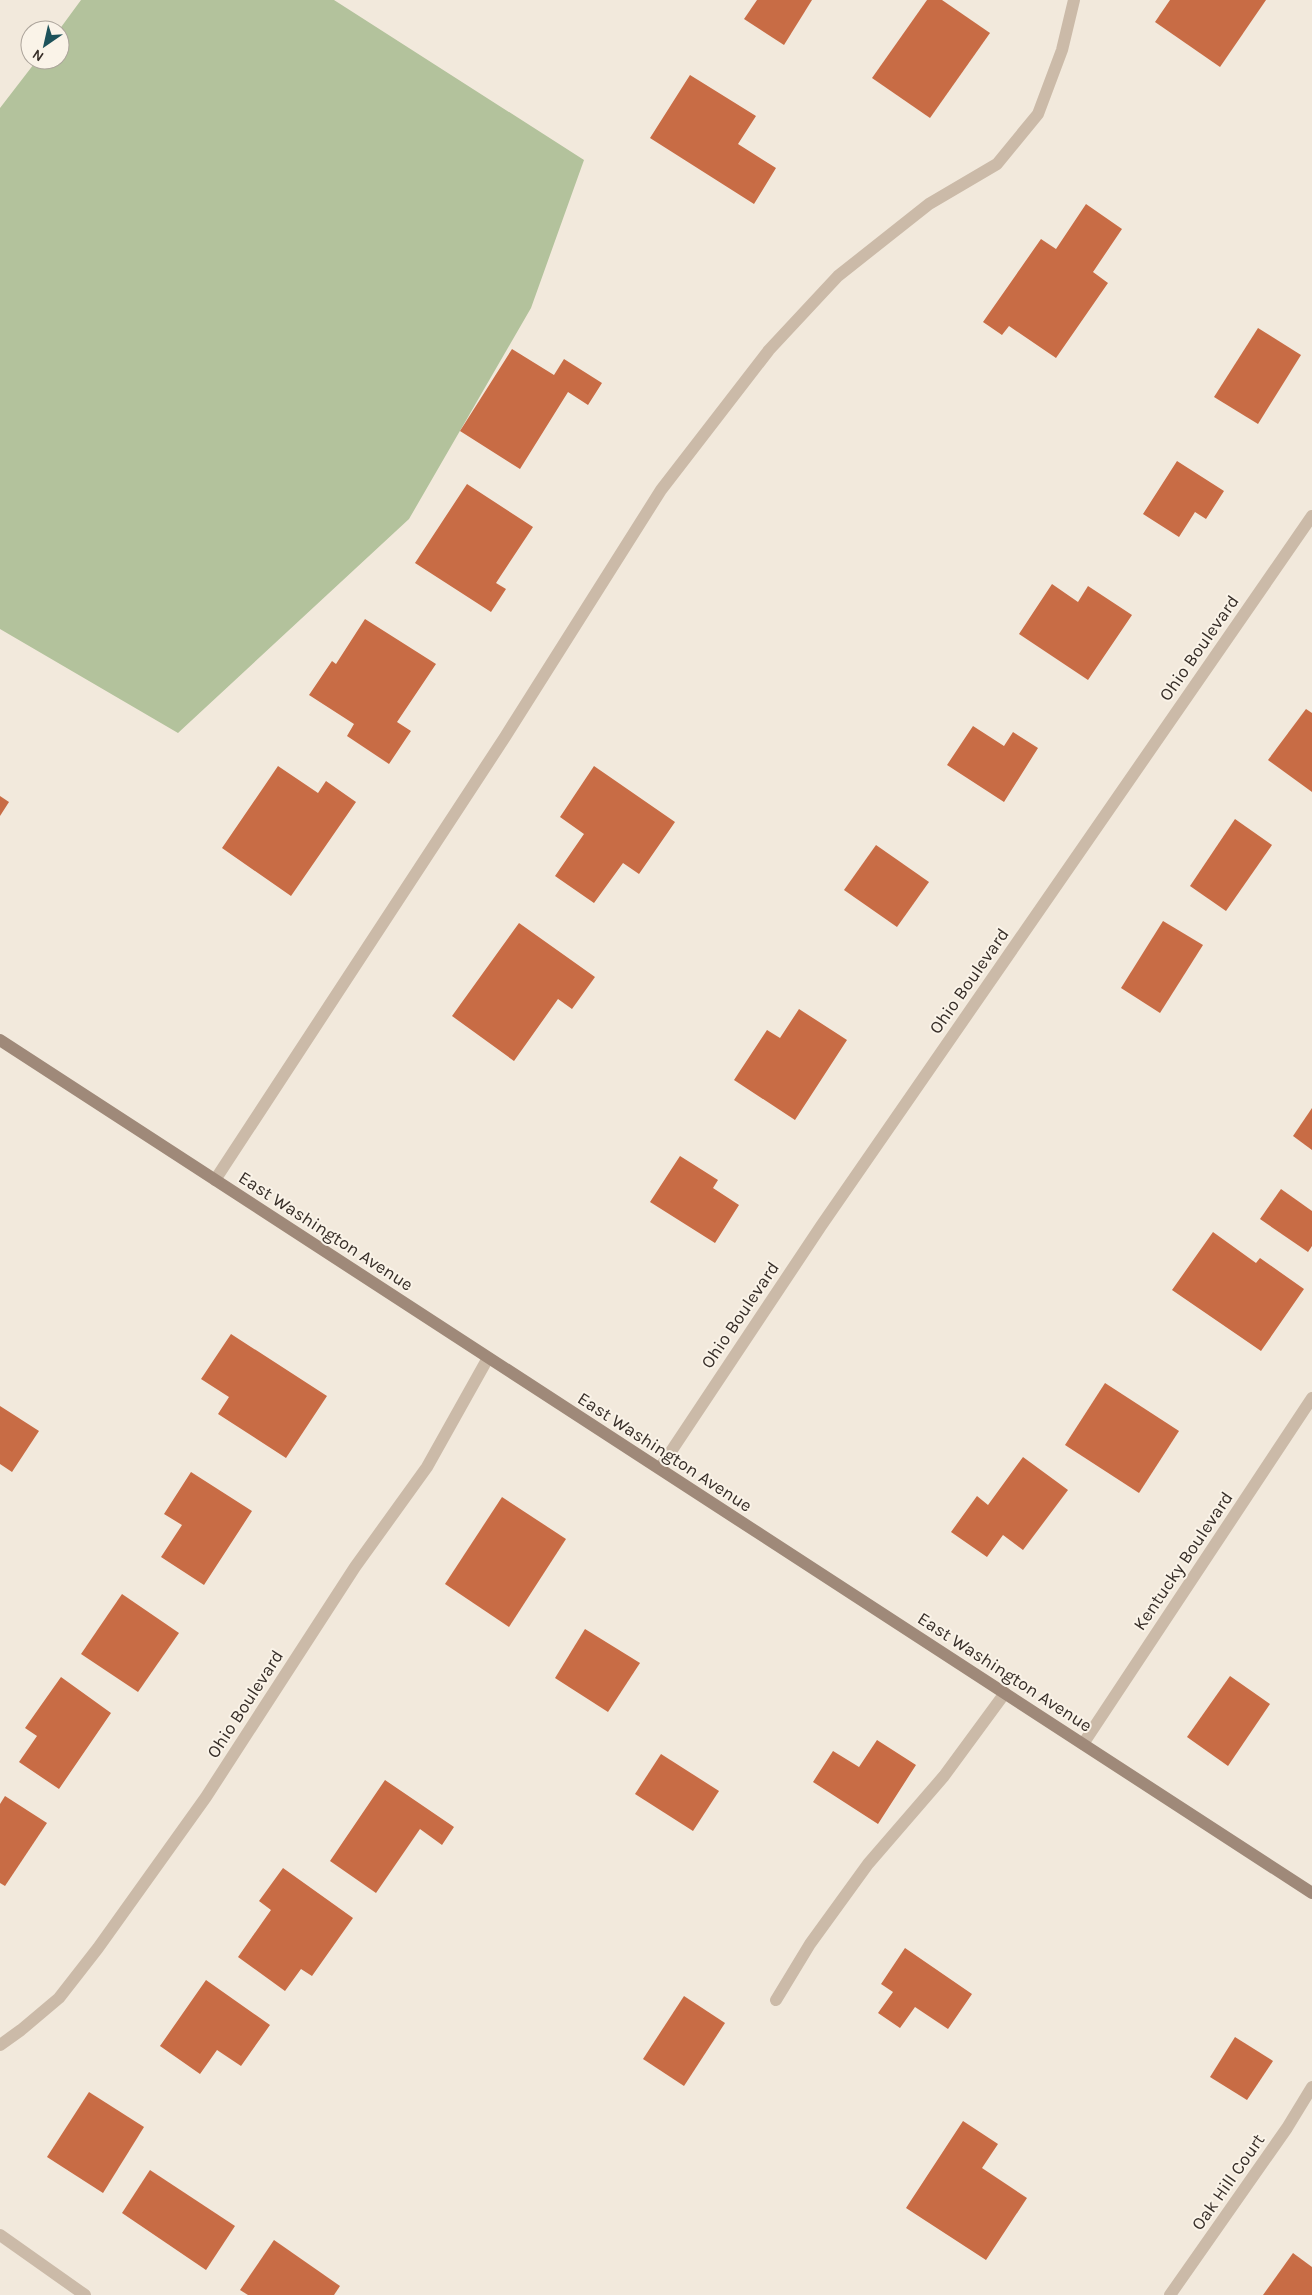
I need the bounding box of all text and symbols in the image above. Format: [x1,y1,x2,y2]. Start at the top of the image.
north arrow [20,20,70,70]
text: N [29,46,47,65]
street label: Ohio Boulevard [1154,591,1244,705]
street label: Ohio Boulevard [924,924,1014,1038]
street label: East Washington Avenue [235,1166,417,1296]
street label: Ohio Boulevard [696,1257,784,1373]
street label: East Washington Avenue [574,1387,756,1517]
street label: Kentucky Boulevard [1128,1487,1238,1635]
street label: East Washington Avenue [914,1607,1096,1737]
street label: Ohio Boulevard [202,1646,288,1762]
street label: Oak Hill Court [1187,2129,1269,2234]

